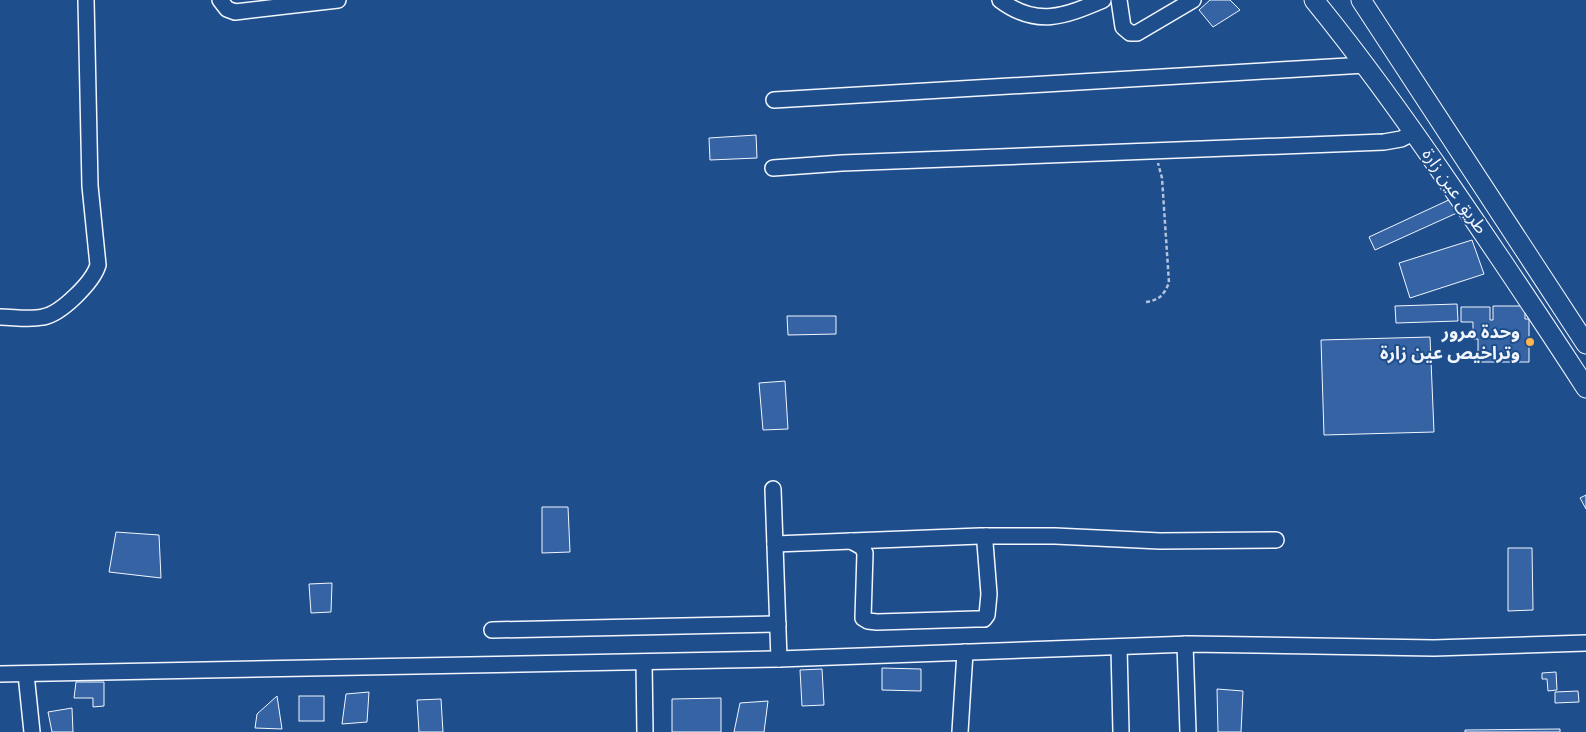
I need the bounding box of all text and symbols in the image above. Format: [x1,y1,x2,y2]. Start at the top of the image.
street label: طريق عين زارة [1417,144,1493,238]
place label: وحدة مرور وتراخيص عين زارة [1380,321,1520,364]
marker: وحدة مرور وتراخيص عين زارة [1524,336,1536,348]

